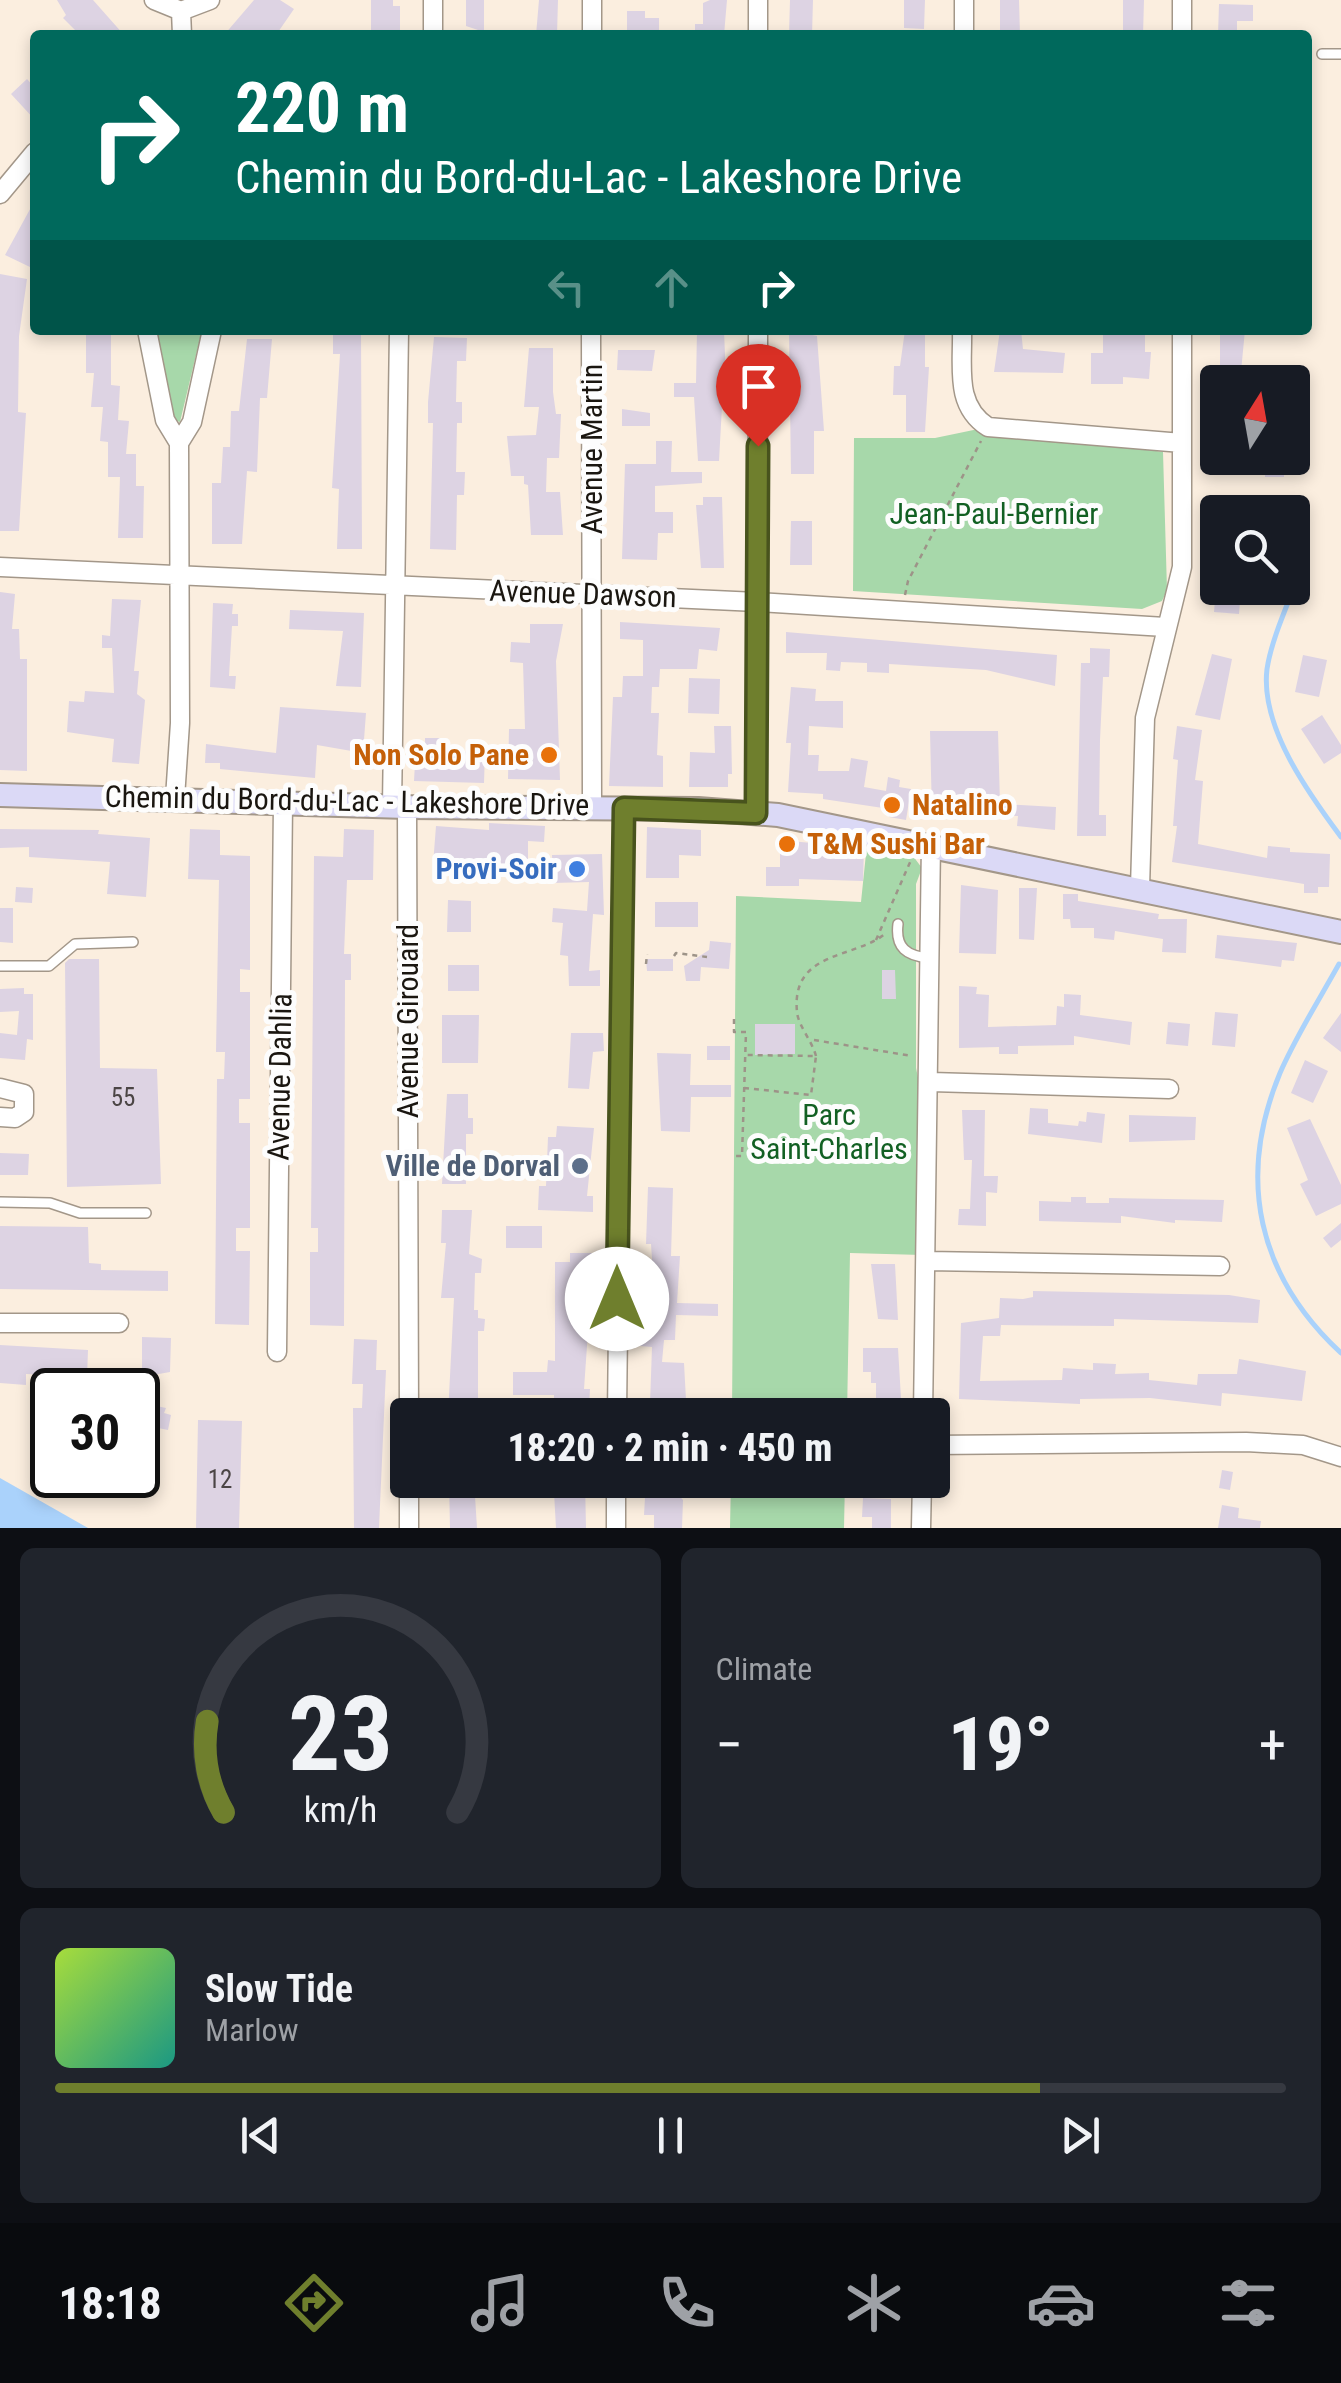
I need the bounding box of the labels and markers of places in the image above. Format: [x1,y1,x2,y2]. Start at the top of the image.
pin [716,344,801,447]
place label: Non Solo Pane [353,737,529,772]
marker: Non Solo Pane [538,744,560,766]
place label: Natalino [912,787,1013,822]
marker: Natalino [881,794,903,816]
place label: T&M Sushi Bar [807,826,985,861]
marker: T&M Sushi Bar [776,833,798,855]
place label: Provi-Soir [435,851,557,886]
marker: Provi-Soir [566,858,588,880]
place label: Ville de Dorval [386,1148,560,1183]
marker: Ville de Dorval [569,1155,591,1177]

